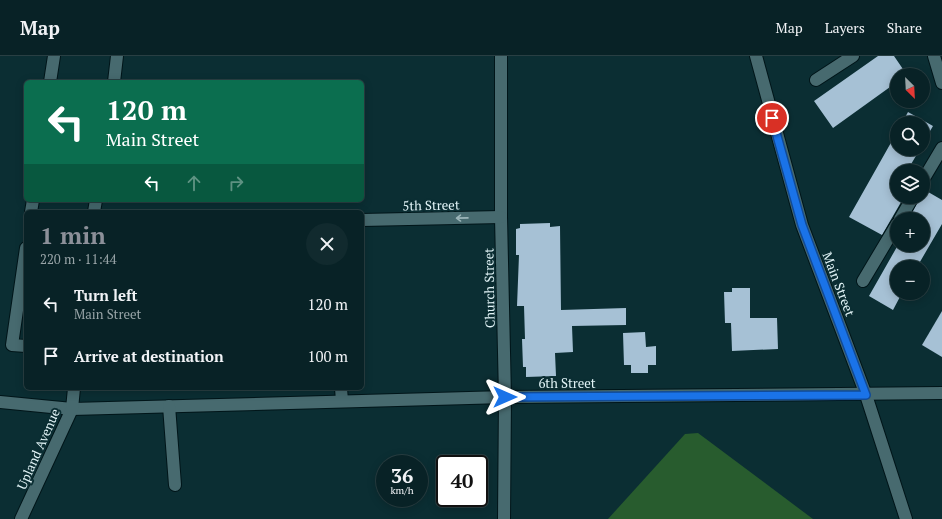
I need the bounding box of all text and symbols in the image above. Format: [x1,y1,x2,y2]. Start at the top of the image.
text: Map [20,15,60,40]
text: Map [776,18,803,37]
text: Layers [825,18,865,37]
text: Share [887,18,922,37]
north arrow [890,68,930,108]
map controls [890,68,930,300]
text: 120 m [106,91,187,128]
icon: left [40,96,92,148]
pin [755,101,789,135]
icon: arrive [761,107,783,129]
button: search [890,116,930,156]
text: Main Street [106,127,199,151]
button: layers [890,164,930,204]
icon: left [141,172,163,194]
icon: ahead [183,172,205,194]
icon: right [225,172,247,194]
street label: 5th Street [402,195,460,214]
button: + [890,212,930,252]
one-way arrow [456,214,469,222]
text: 1 min [40,219,106,251]
button: close [306,223,348,265]
street label: Church Street [479,248,499,328]
street label: Main Street [819,249,860,319]
text: 220 m · 11:44 [40,250,117,268]
button: − [890,260,930,300]
text: Turn left [74,285,138,305]
icon: left [40,293,62,315]
text: 120 m [307,294,348,314]
text: Main Street [74,305,141,323]
icon: arrive [40,345,62,367]
text: Arrive at destination [74,346,224,366]
text: 100 m [307,346,348,366]
street label: 6th Street [538,374,596,392]
position arrow [484,376,526,418]
street label: Upland Avenue [12,406,64,492]
speed limit sign: 40 [436,455,488,507]
text: 36 [391,462,413,489]
text: km/h [390,484,414,497]

